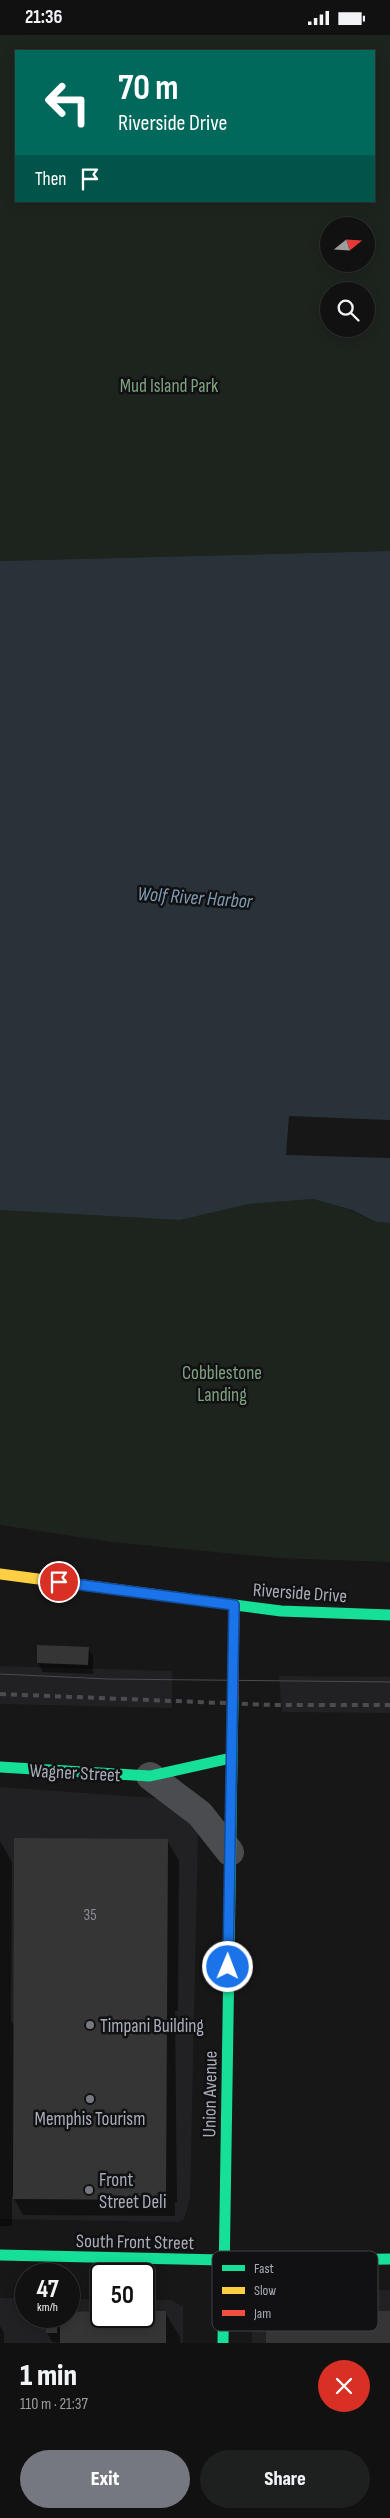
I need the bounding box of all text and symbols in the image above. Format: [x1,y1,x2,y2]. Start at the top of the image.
text: 21:36 [25,6,62,29]
text: 70 m [118,67,178,110]
icon: left [35,70,100,135]
text: Riverside Drive [118,110,227,137]
icon: arrive [76,165,104,193]
text: Then [35,168,66,191]
north arrow [320,217,375,273]
map controls [320,217,375,337]
button: search [320,282,375,337]
park label: Mud Island Park [120,375,219,398]
water label: Wolf River Harbor [137,882,255,914]
park label: Cobblestone Landing [182,1362,262,1407]
pin [38,1561,80,1603]
icon: arrive [45,1568,73,1596]
street label: Riverside Drive [252,1579,348,1608]
street label: Wagner Street [29,1760,121,1787]
house number: 35 [83,1906,97,1925]
position arrow [201,1940,253,1992]
place label: Timpani Building [100,2015,204,2038]
marker: Timpani Building [84,2019,96,2031]
street label: Union Avenue [198,2051,223,2138]
marker: Memphis Tourism [84,2093,96,2105]
place label: Memphis Tourism [35,2108,145,2131]
place label: Front Street Deli [99,2169,167,2214]
marker: Front Street Deli [83,2184,95,2196]
street label: South Front Street [76,2230,195,2255]
legend [212,2251,378,2331]
text: Fast [254,2260,274,2277]
speed limit sign: 50 [90,2263,155,2328]
text: 47 [36,2274,59,2305]
text: Slow [254,2282,276,2299]
text: km/h [37,2300,58,2315]
text: Jam [253,2305,271,2322]
text: 1 min [20,2358,77,2394]
button: close [318,2360,370,2412]
text: 110 m · 21:37 [20,2395,88,2414]
button: Exit [20,2450,190,2508]
button: Share [200,2450,370,2508]

